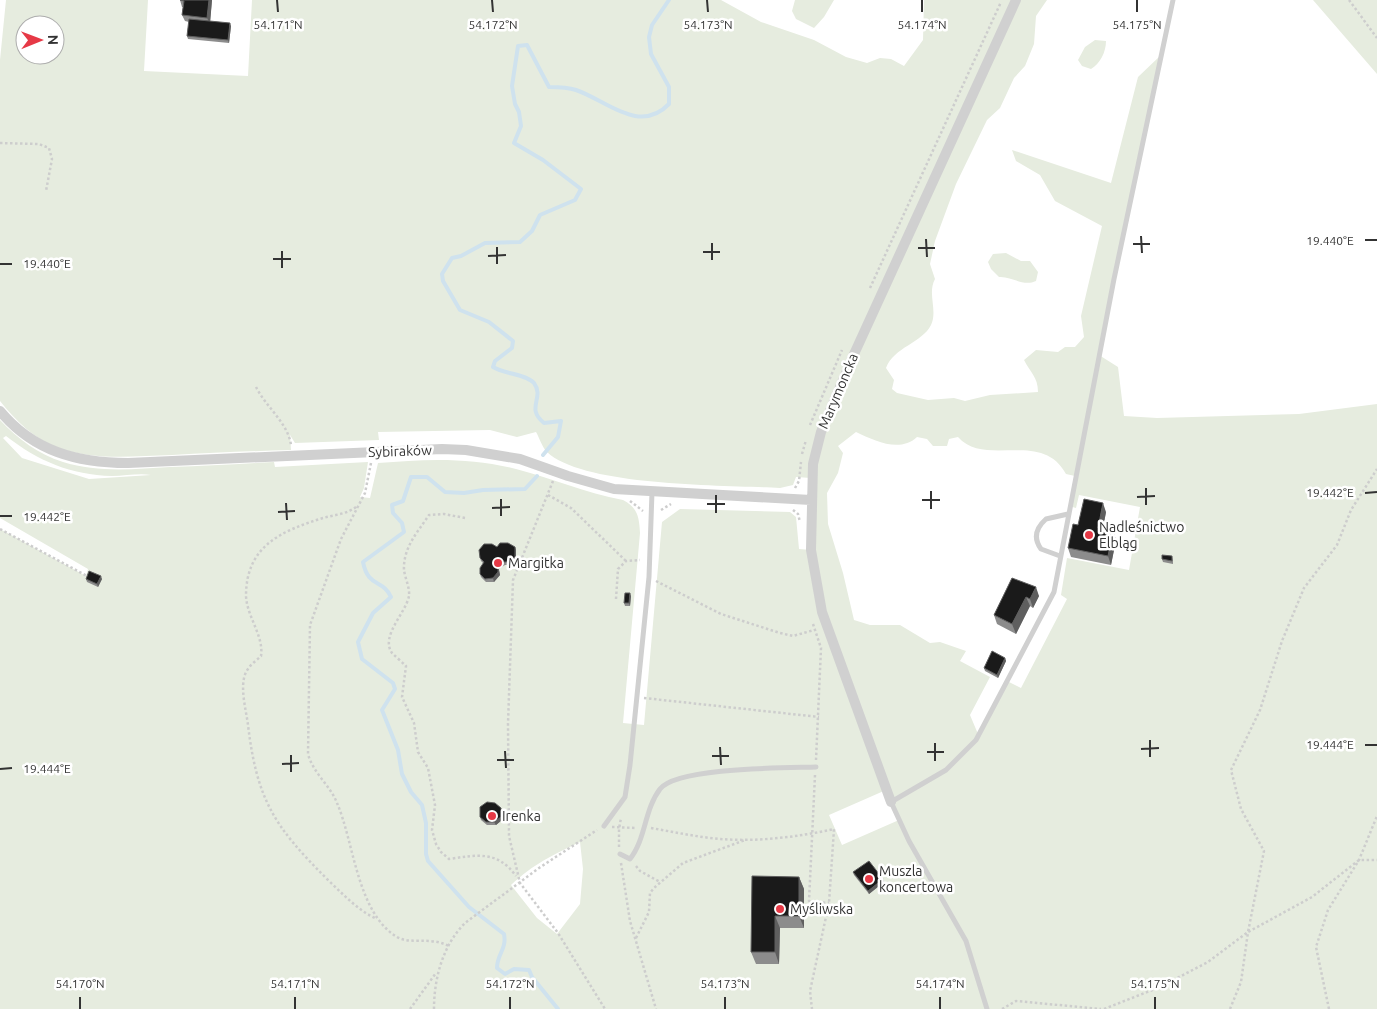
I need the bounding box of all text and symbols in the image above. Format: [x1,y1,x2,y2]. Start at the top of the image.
north arrow [15,15,65,65]
text: 54.171°N [253,18,303,31]
text: 54.172°N [468,18,518,31]
text: 54.173°N [683,18,733,31]
text: 54.174°N [897,18,947,31]
text: 54.175°N [1112,18,1162,31]
text: N [45,34,61,45]
text: 19.440°E [1306,234,1354,247]
text: 19.440°E [23,257,71,270]
street label: Marymoncka [815,351,861,431]
street label: Sybiraków [368,442,432,460]
text: 19.442°E [1306,486,1354,499]
text: 19.442°E [23,510,71,523]
place label: Nadleśnictwo Elbląg [1099,519,1184,551]
marker: Nadleśnictwo Elbląg [1083,529,1095,541]
place label: Margitka [508,555,564,571]
marker: Margitka [492,557,504,569]
text: 19.444°E [1306,738,1354,751]
text: 19.444°E [23,762,71,775]
place label: Irenka [502,808,541,824]
marker: Irenka [486,810,498,822]
place label: Muszla koncertowa [879,863,953,895]
marker: Muszla koncertowa [863,873,875,885]
place label: Myśliwska [790,901,853,917]
marker: Myśliwska [774,903,786,915]
text: 54.170°N [55,977,105,990]
text: 54.171°N [270,977,320,990]
text: 54.172°N [485,977,535,990]
text: 54.173°N [700,977,750,990]
text: 54.174°N [915,977,965,990]
text: 54.175°N [1130,977,1180,990]

